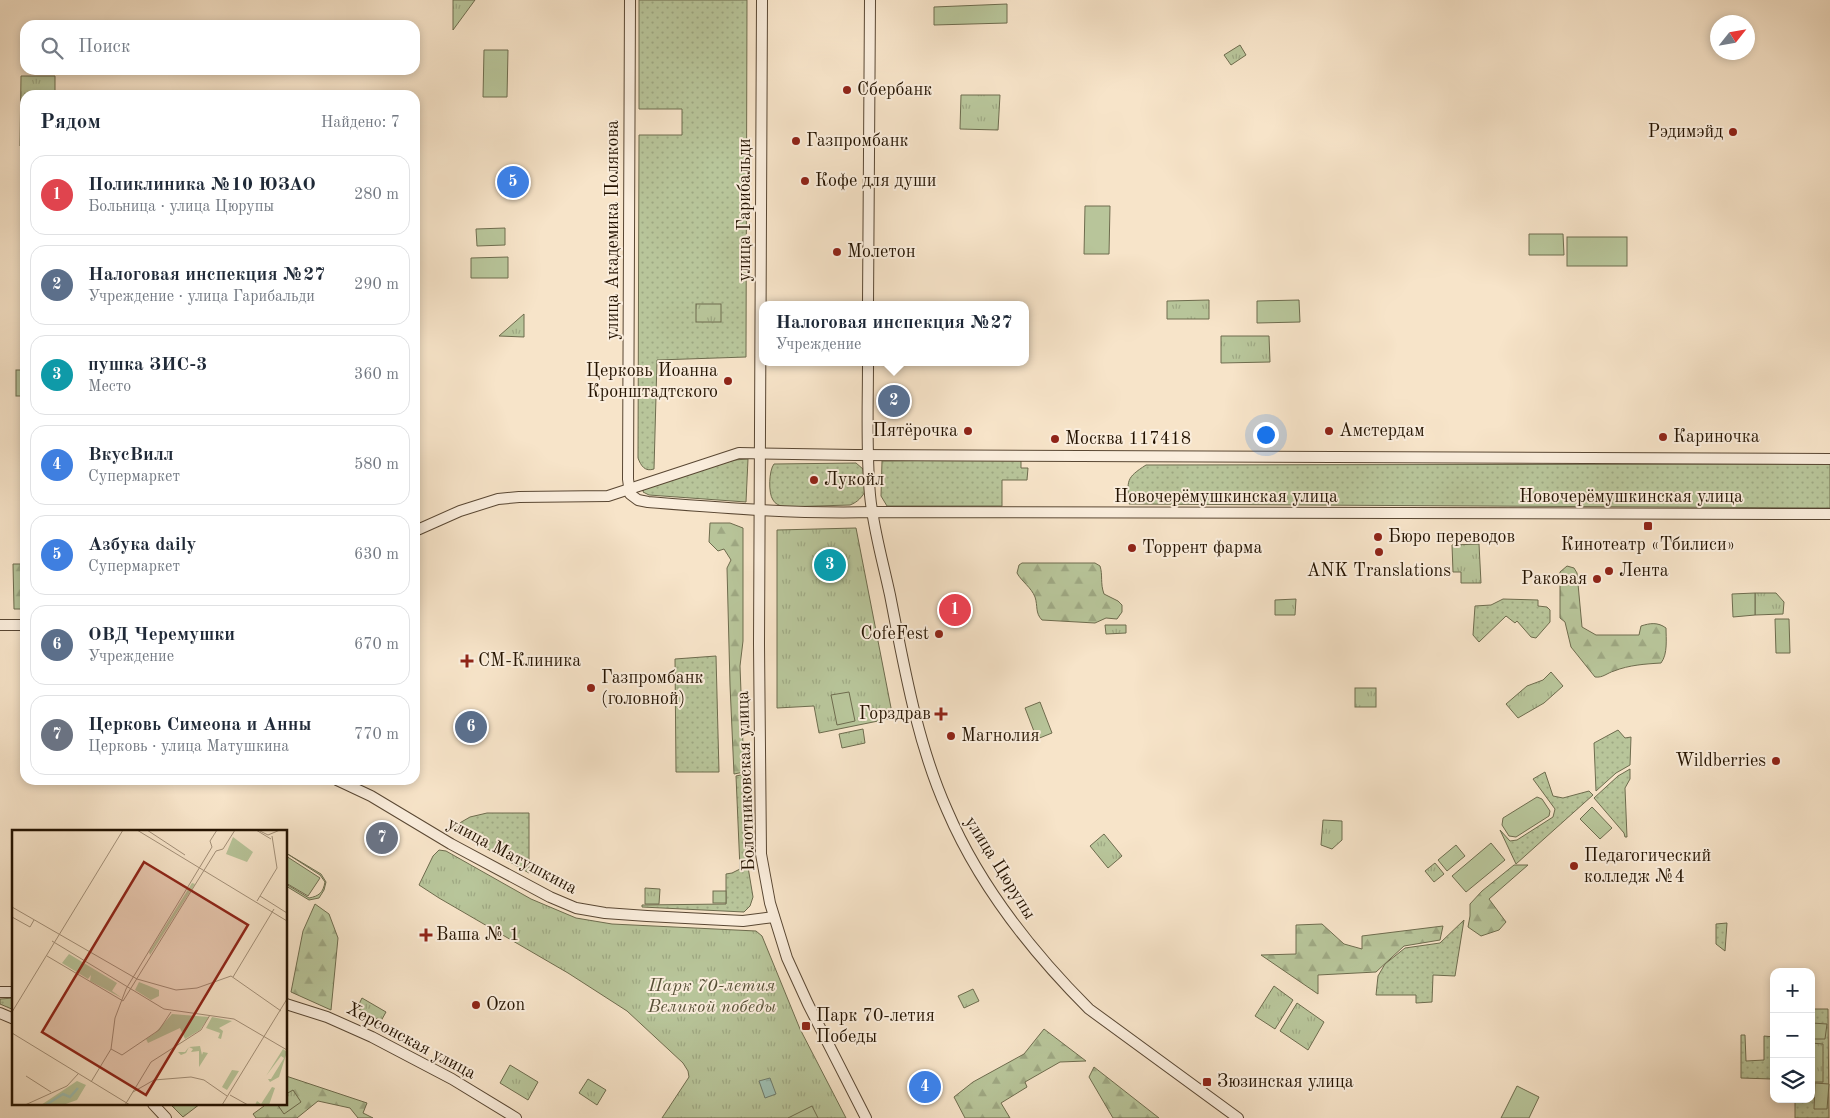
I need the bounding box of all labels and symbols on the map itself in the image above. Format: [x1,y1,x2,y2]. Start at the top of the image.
north arrow [1710,15,1755,60]
place label: Сбербанк [857,81,932,99]
marker: Сбербанк [841,84,853,96]
street label: улица Академика Полякова [604,120,622,340]
place label: Рэдимэйд [1648,123,1723,141]
marker: Рэдимэйд [1727,126,1739,138]
place label: Газпромбанк [806,132,909,150]
marker: Газпромбанк [790,135,802,147]
street label: улица Гарибальди [736,138,754,282]
pin: 5 [497,163,529,201]
place label: Кофе для души [815,172,936,191]
marker: Кофе для души [799,175,811,187]
place label: Молетон [847,243,916,261]
marker: Молетон [831,246,843,258]
place label: Церковь Иоанна Кронштадтского [586,362,718,401]
marker: Церковь Иоанна Кронштадтского [722,375,734,387]
pin: 2 [878,382,910,420]
place label: Пятёрочка [873,422,958,440]
your location [1253,422,1279,448]
place label: Амстердам [1339,422,1425,440]
marker: Пятёрочка [962,425,974,437]
marker: Амстердам [1323,425,1335,437]
place label: Кариночка [1673,428,1760,446]
place label: Москва 117418 [1065,430,1191,448]
marker: Кариночка [1657,431,1669,443]
marker: Москва 117418 [1049,433,1061,445]
place label: Лукойл [824,471,884,489]
marker: Лукойл [808,474,820,486]
street label: Новочерёмушкинская улица [1114,488,1338,506]
street label: Новочерёмушкинская улица [1519,488,1743,506]
marker: Кинотеатр «Тбилиси» [1642,520,1654,532]
place label: Бюро переводов [1388,528,1515,546]
marker: Бюро переводов [1372,531,1384,543]
place label: Кинотеатр «Тбилиси» [1561,536,1735,554]
place label: Торрент фарма [1142,539,1262,558]
marker: Торрент фарма [1126,542,1138,554]
pin: 3 [814,546,846,584]
marker: ANK Translations [1373,546,1385,558]
place label: ANK Translations [1307,562,1451,580]
place label: Лента [1619,562,1669,580]
marker: Лента [1603,565,1615,577]
place label: Раковая [1521,570,1587,588]
marker: Раковая [1591,573,1603,585]
pin: 1 [939,591,971,629]
place label: CofeFest [861,625,929,643]
marker: CofeFest [933,628,945,640]
place label: СМ-Клиника [478,652,581,670]
marker: СМ-Клиника [460,654,474,668]
place label: Газпромбанк (головной) [601,669,704,708]
marker: Газпромбанк (головной) [585,682,597,694]
street label: Болотниковская улица [734,690,758,872]
place label: Горздрав [859,705,931,723]
pin: 6 [455,708,487,746]
marker: Горздрав [935,708,947,720]
place label: Магнолия [961,727,1040,745]
marker: Магнолия [945,730,957,742]
place label: Wildberries [1675,752,1766,770]
marker: Wildberries [1770,755,1782,767]
street label: улица Цюрупы [961,813,1039,923]
street label: улица Матушкина [444,814,580,898]
pin: 7 [366,819,398,857]
inset map [12,830,288,1106]
place label: Педагогический колледж №4 [1584,847,1711,886]
marker: Педагогический колледж №4 [1568,860,1580,872]
place label: Ваша № 1 [436,926,520,944]
marker: Ваша № 1 [420,929,432,941]
park label: Парк 70-летия Великой победы [647,977,776,1016]
place label: Ozon [486,996,525,1014]
street label: Херсонская улица [343,999,479,1083]
marker: Ozon [470,999,482,1011]
place label: Парк 70-летия Победы [816,1007,935,1046]
marker: Парк 70-летия Победы [800,1020,812,1032]
pin: 4 [909,1068,941,1106]
place label: Зюзинская улица [1217,1073,1354,1091]
marker: Зюзинская улица [1201,1076,1213,1088]

